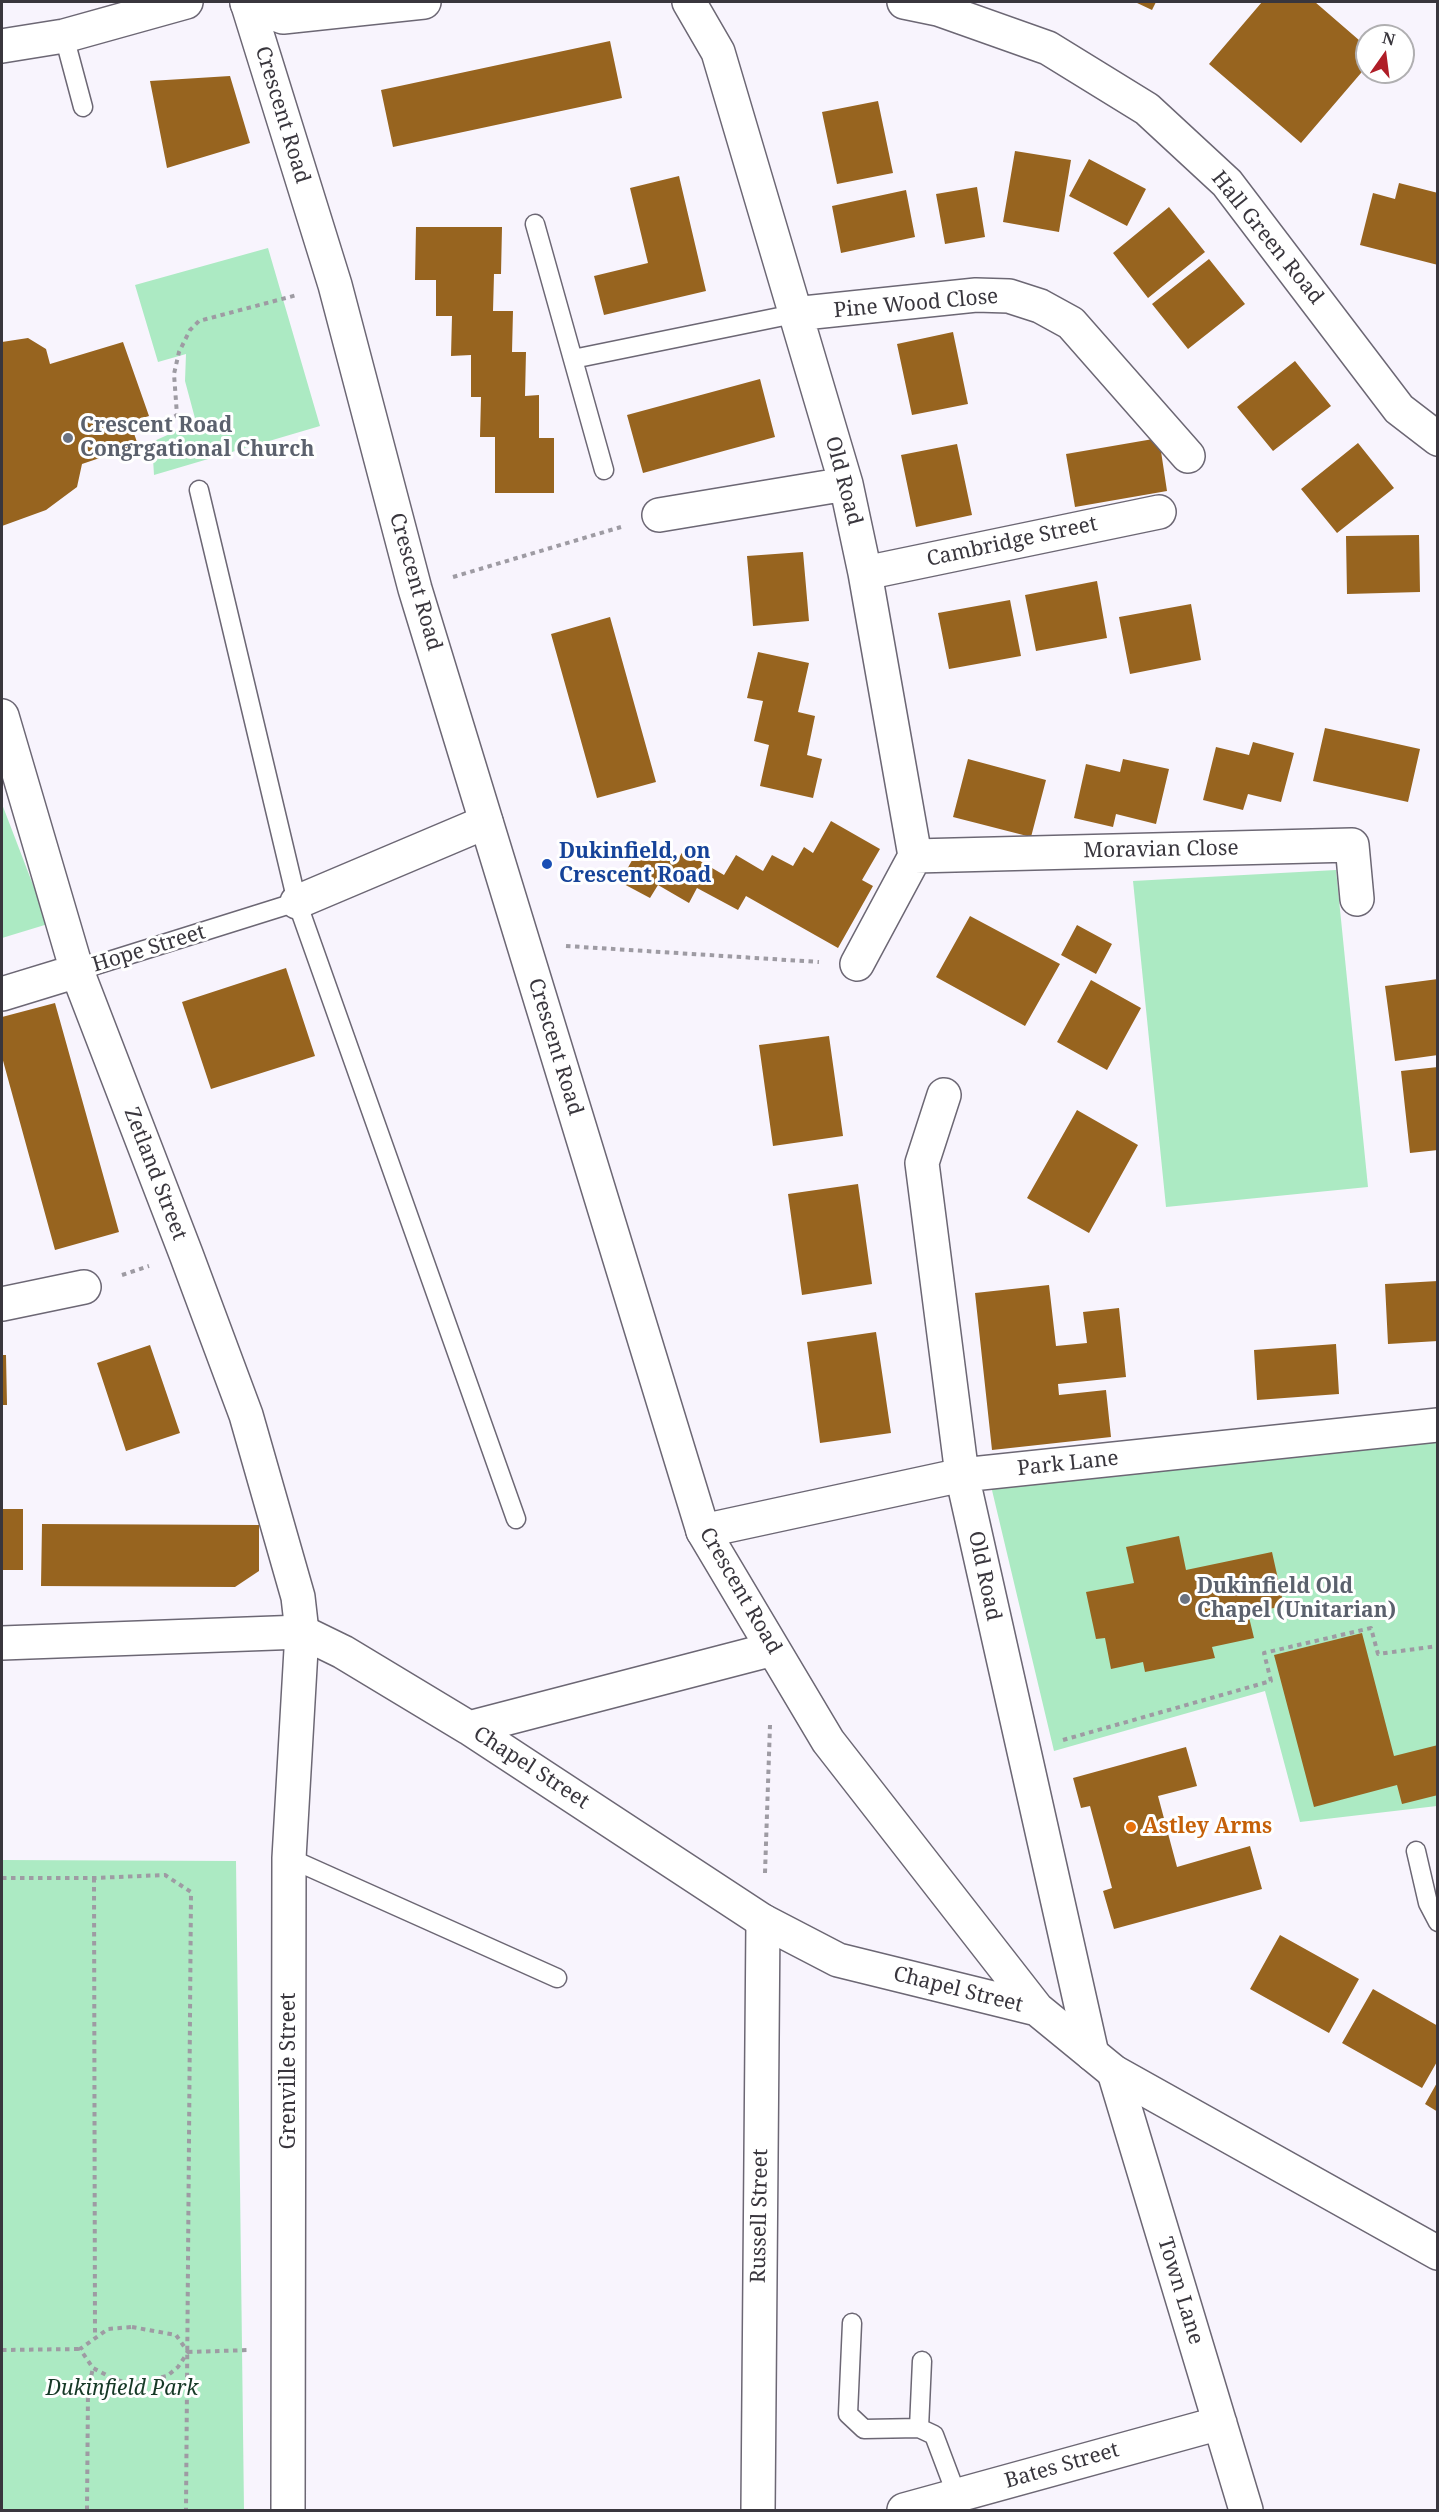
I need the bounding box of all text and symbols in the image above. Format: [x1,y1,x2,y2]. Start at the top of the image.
north arrow [1355,24,1415,84]
text: N [1380,26,1398,51]
street label: Crescent Road [249,43,315,187]
street label: Hall Green Road [1206,166,1328,310]
street label: Pine Wood Close [833,284,999,324]
place label: Crescent Road Congrgational Church [80,413,314,463]
marker: Crescent Road Congrgational Church [61,431,75,445]
street label: Old Road [819,434,867,528]
street label: Crescent Road [383,510,447,654]
street label: Cambridge Street [925,512,1099,572]
street label: Moravian Close [1083,836,1239,864]
place label: Dukinfield, on Crescent Road [559,839,711,889]
marker: Dukinfield, on Crescent Road [540,857,554,871]
street label: Hope Street [89,920,209,978]
street label: Crescent Road [522,975,588,1119]
street label: Zetland Street [118,1104,192,1244]
street label: Park Lane [1016,1446,1120,1482]
street label: Crescent Road [694,1523,786,1659]
street label: Old Road [962,1529,1006,1623]
place label: Dukinfield Old Chapel (Unitarian) [1197,1574,1396,1624]
marker: Dukinfield Old Chapel (Unitarian) [1178,1592,1192,1606]
street label: Chapel Street [468,1721,594,1815]
place label: Astley Arms [1143,1814,1272,1840]
marker: Astley Arms [1124,1820,1138,1834]
street label: Chapel Street [891,1962,1025,2018]
street label: Grenville Street [276,1993,302,2149]
street label: Russell Street [746,2149,774,2283]
street label: Town Lane [1152,2234,1208,2348]
park label: Dukinfield Park [46,2376,198,2402]
street label: Bates Street [1002,2438,1122,2494]

